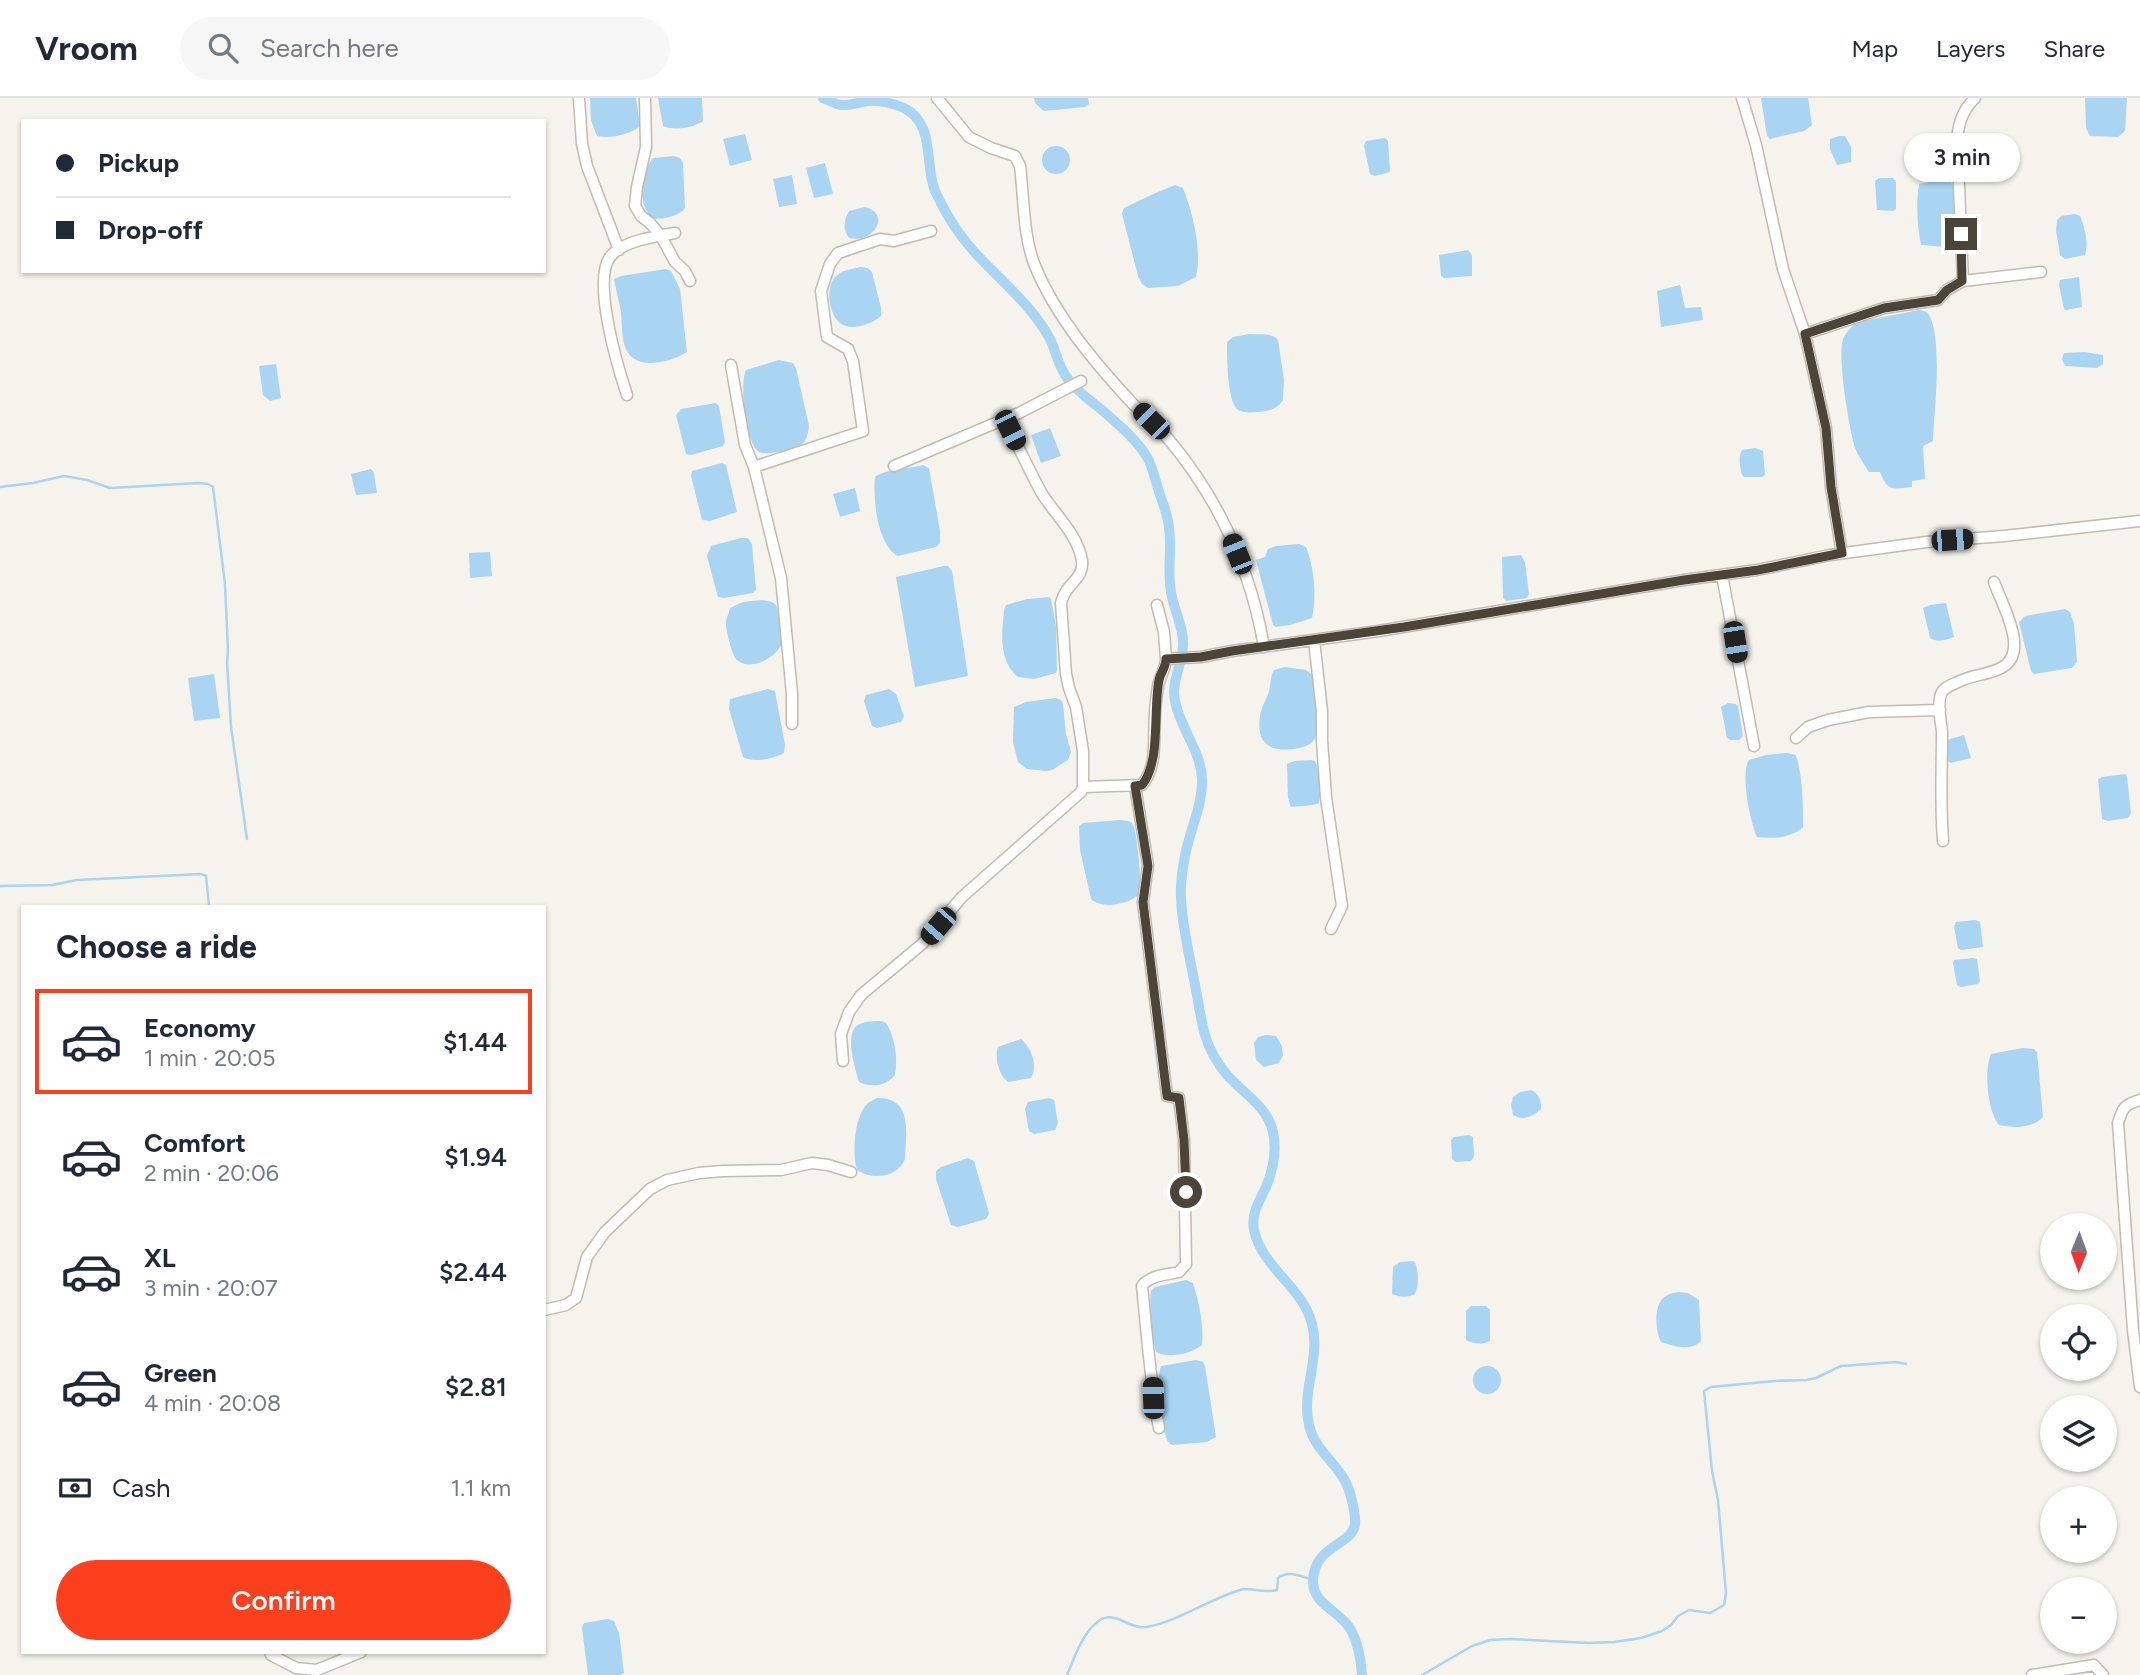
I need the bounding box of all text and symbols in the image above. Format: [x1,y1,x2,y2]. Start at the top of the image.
search box [180,17,670,80]
text: Vroom [35,29,138,68]
icon: search [204,29,242,67]
text: Search here [260,32,399,64]
text: Map [1851,34,1898,63]
text: Layers [1936,34,2005,63]
text: Share [2043,34,2105,63]
callout: 3 min [1903,132,2019,181]
text: 3 min [1934,143,1990,171]
text: Pickup [98,147,179,179]
text: Drop-off [98,214,203,246]
route end [1945,218,1977,250]
car [1129,399,1174,443]
car [992,407,1029,453]
car [1931,528,1974,552]
car [1220,531,1255,577]
car [1722,620,1749,664]
car [917,903,960,949]
text: Choose a ride [56,928,257,966]
icon: car [60,1010,123,1073]
text: Economy [144,1012,256,1044]
text: $1.44 [443,1026,507,1058]
text: 1 min · 20:05 [144,1044,276,1072]
icon: car [60,1125,123,1188]
text: Comfort [144,1127,246,1159]
text: $1.94 [444,1141,507,1173]
text: 2 min · 20:06 [144,1159,279,1187]
route start [1170,1176,1202,1208]
north arrow [2040,1213,2118,1290]
map controls [2040,1213,2117,1654]
icon: car [60,1240,123,1303]
text: XL [144,1242,176,1274]
text: $2.44 [439,1256,507,1288]
text: 3 min · 20:07 [144,1274,278,1302]
button: locate [2040,1304,2117,1381]
icon: car [60,1355,123,1418]
text: Green [144,1357,217,1389]
text: $2.81 [445,1371,507,1403]
car [1142,1377,1165,1419]
text: 4 min · 20:08 [144,1389,281,1417]
button: layers [2040,1395,2117,1472]
icon: cash [56,1469,94,1507]
text: Cash [112,1472,171,1504]
text: 1.1 km [451,1474,511,1502]
button: + [2040,1486,2117,1563]
button: Confirm [56,1560,511,1640]
button: − [2040,1577,2117,1654]

